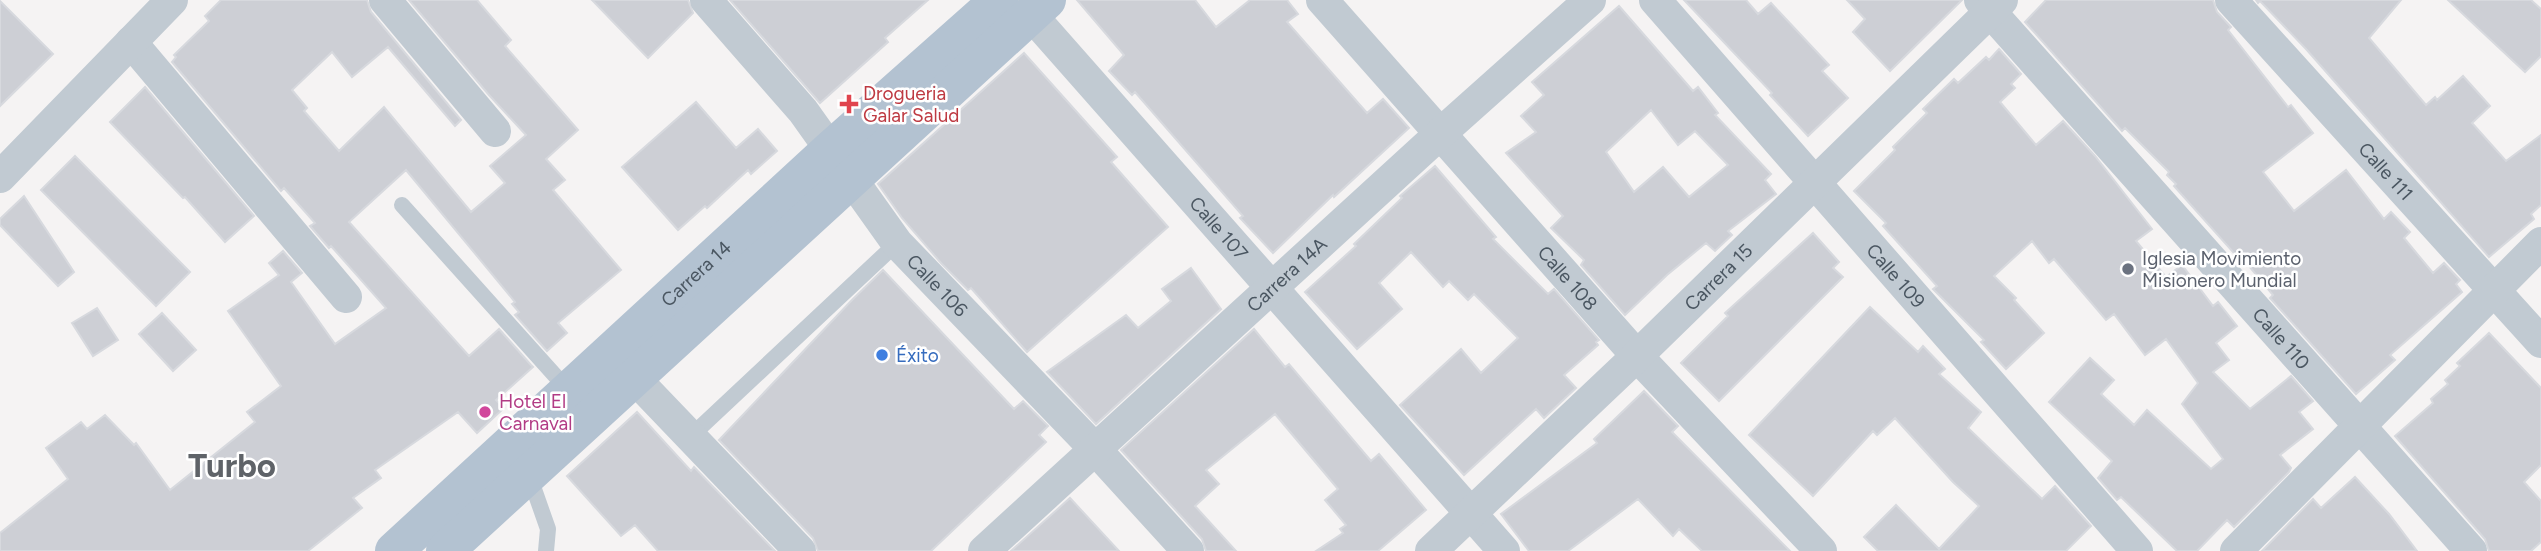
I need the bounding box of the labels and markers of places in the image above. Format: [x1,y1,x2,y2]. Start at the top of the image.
place label: Drogueria Galar Salud [863,82,959,127]
marker: Drogueria Galar Salud [841,96,857,112]
place label: Iglesia Movimiento Misionero Mundial [2142,247,2301,292]
marker: Iglesia Movimiento Misionero Mundial [2120,261,2136,277]
place label: Éxito [896,344,939,367]
marker: Éxito [874,347,890,363]
place label: Hotel El Carnaval [499,390,573,435]
marker: Hotel El Carnaval [477,404,493,420]

